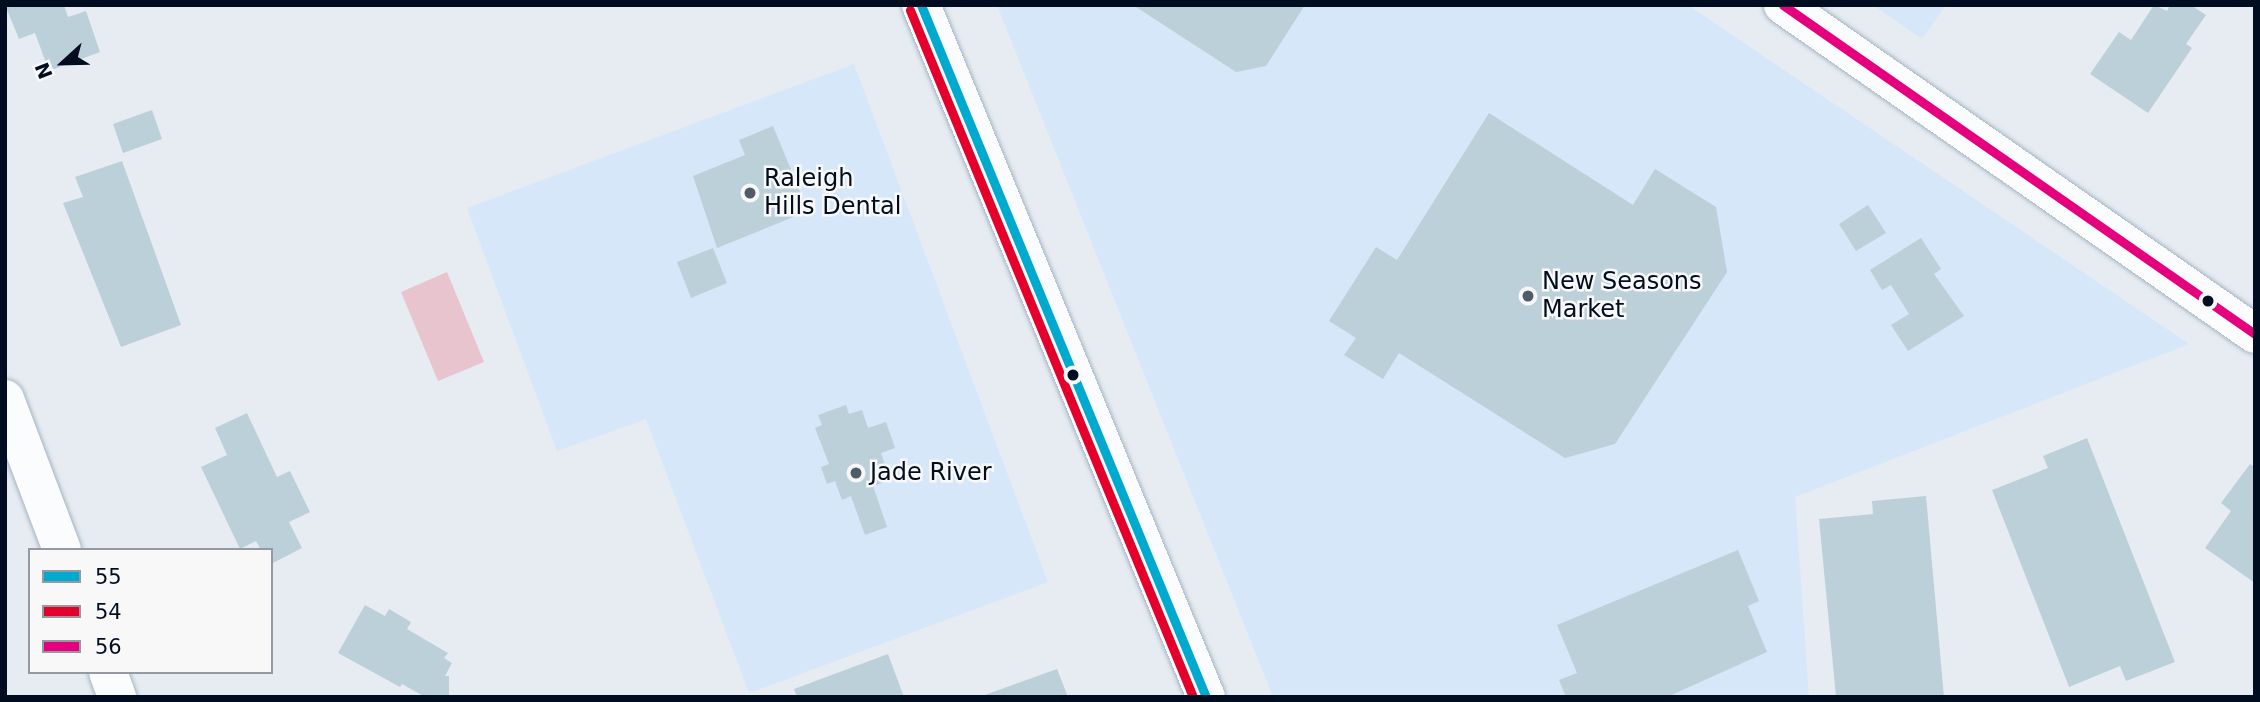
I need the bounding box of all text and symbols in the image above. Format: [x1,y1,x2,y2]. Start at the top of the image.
north arrow [28,28,98,98]
text: N [30,59,57,82]
place label: Raleigh Hills Dental [764,165,901,221]
marker: Raleigh Hills Dental [742,185,758,201]
place label: New Seasons Market [1542,268,1702,324]
marker: New Seasons Market [1520,288,1536,304]
unlabelled marker [2201,294,2215,308]
unlabelled marker [1066,368,1080,382]
place label: Jade River [870,459,992,487]
marker: Jade River [848,465,864,481]
legend [28,548,273,674]
text: 55 [95,565,122,589]
text: 54 [95,600,122,624]
text: 56 [95,635,122,659]

